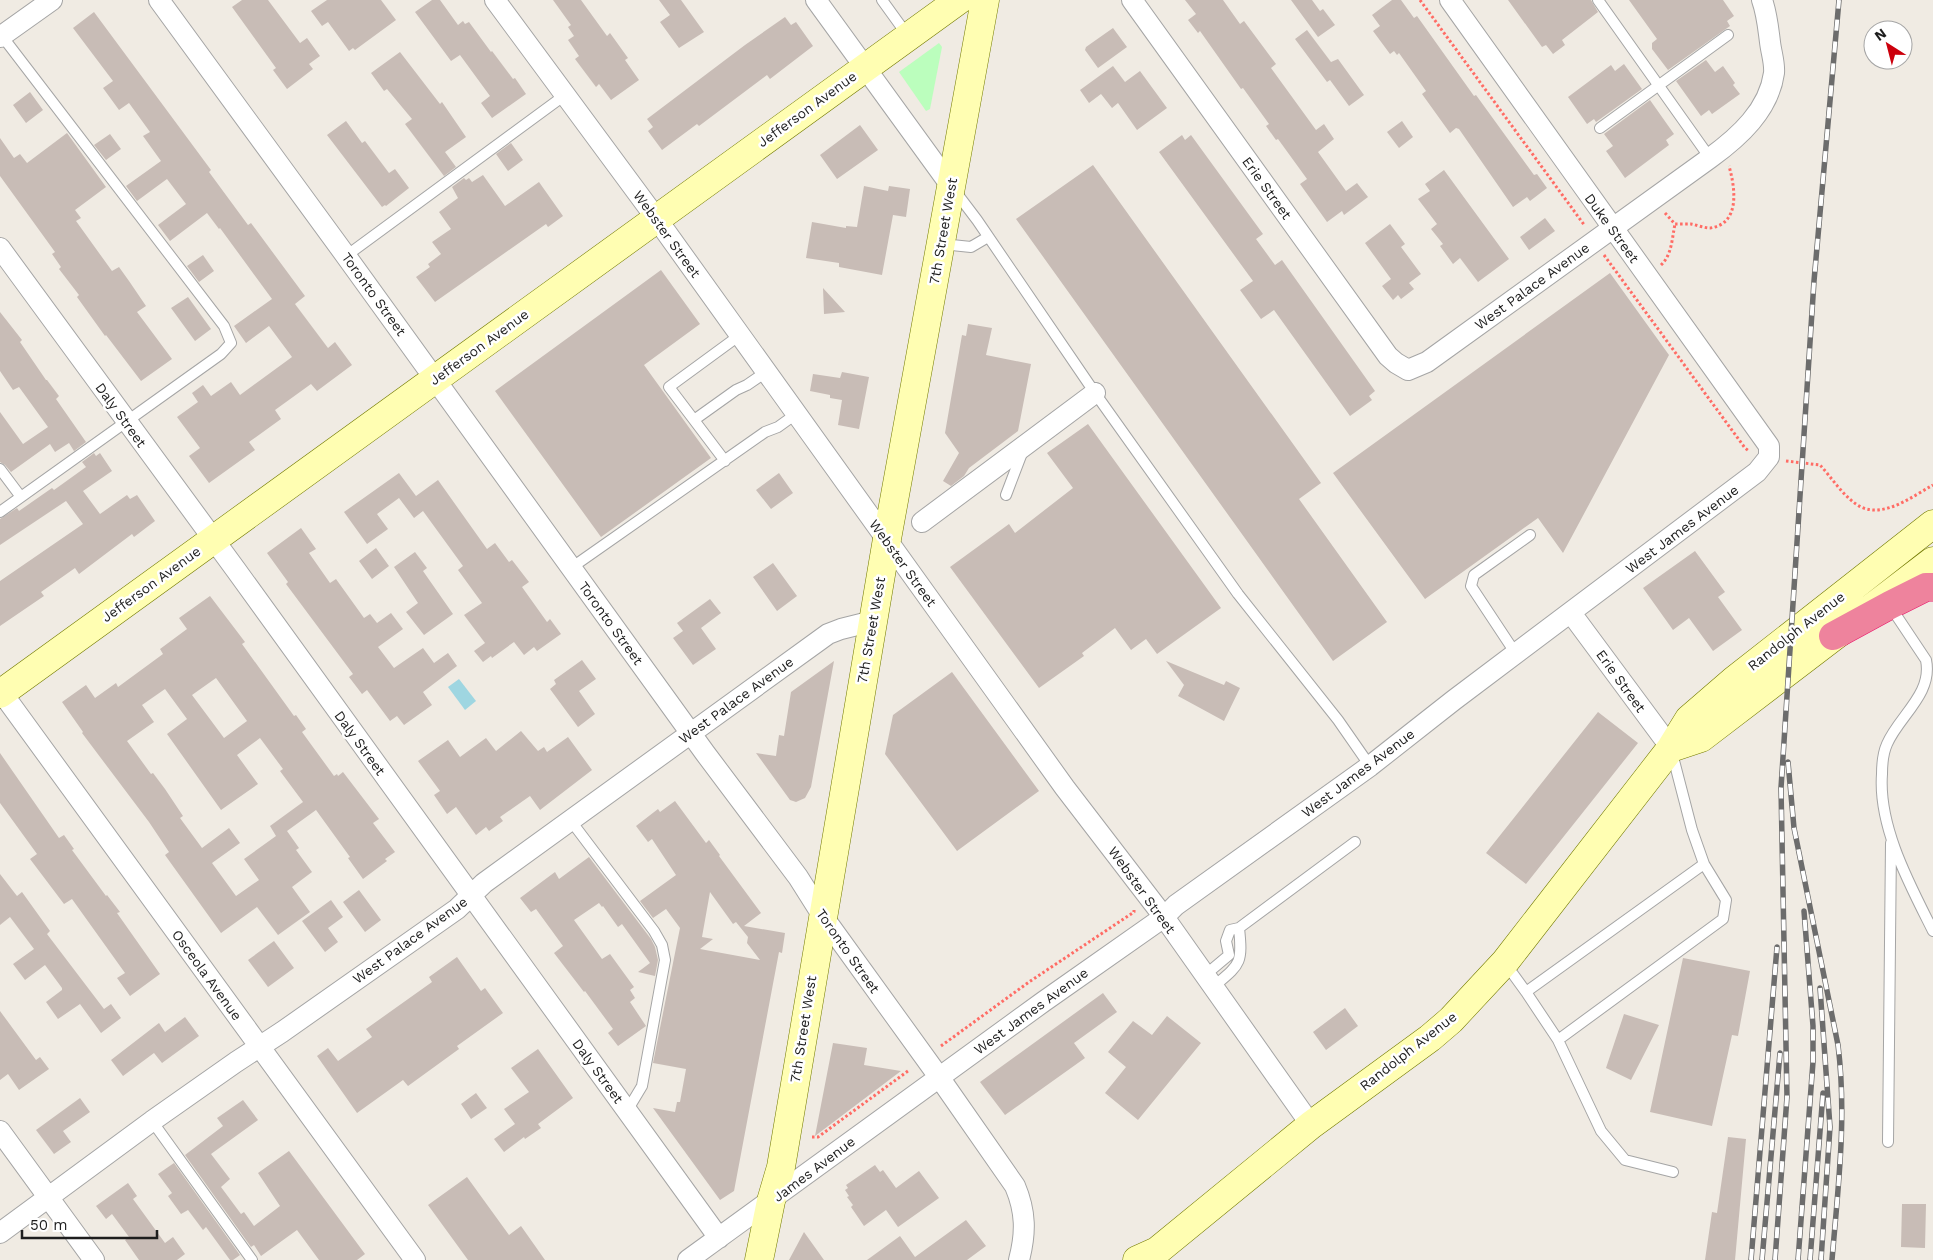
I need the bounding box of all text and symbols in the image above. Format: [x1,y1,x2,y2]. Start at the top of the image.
north arrow [1863,20,1913,70]
text: N [1871,25,1889,44]
street label: Jefferson Avenue [754,68,860,150]
street label: Erie Street [1239,154,1295,222]
street label: 7th Street West [926,176,960,286]
street label: Webster Street [630,187,704,281]
street label: Duke Street [1582,190,1642,266]
street label: West Palace Avenue [1472,239,1592,333]
street label: Toronto Street [338,249,410,339]
street label: Jefferson Avenue [426,306,532,388]
street label: Daly Street [92,380,150,450]
street label: West James Avenue [1623,481,1741,577]
street label: Webster Street [866,516,940,610]
street label: Jefferson Avenue [98,543,204,625]
street label: 7th Street West [854,575,888,685]
street label: Toronto Street [575,578,647,668]
street label: Randolph Avenue [1744,588,1848,674]
street label: Erie Street [1593,647,1649,715]
street label: West Palace Avenue [676,653,796,747]
street label: Daly Street [331,708,389,778]
street label: West James Avenue [1299,725,1417,821]
street label: Webster Street [1105,843,1179,937]
street label: West Palace Avenue [350,893,470,987]
street label: Toronto Street [813,906,883,996]
street label: Osceola Avenue [169,927,245,1023]
street label: West James Avenue [971,964,1091,1058]
street label: 7th Street West [787,974,819,1084]
street label: Randolph Avenue [1356,1008,1460,1094]
street label: Daly Street [569,1036,627,1106]
street label: James Avenue [770,1133,858,1205]
scale bar [22,1208,158,1240]
text: 50 m [30,1216,67,1234]

